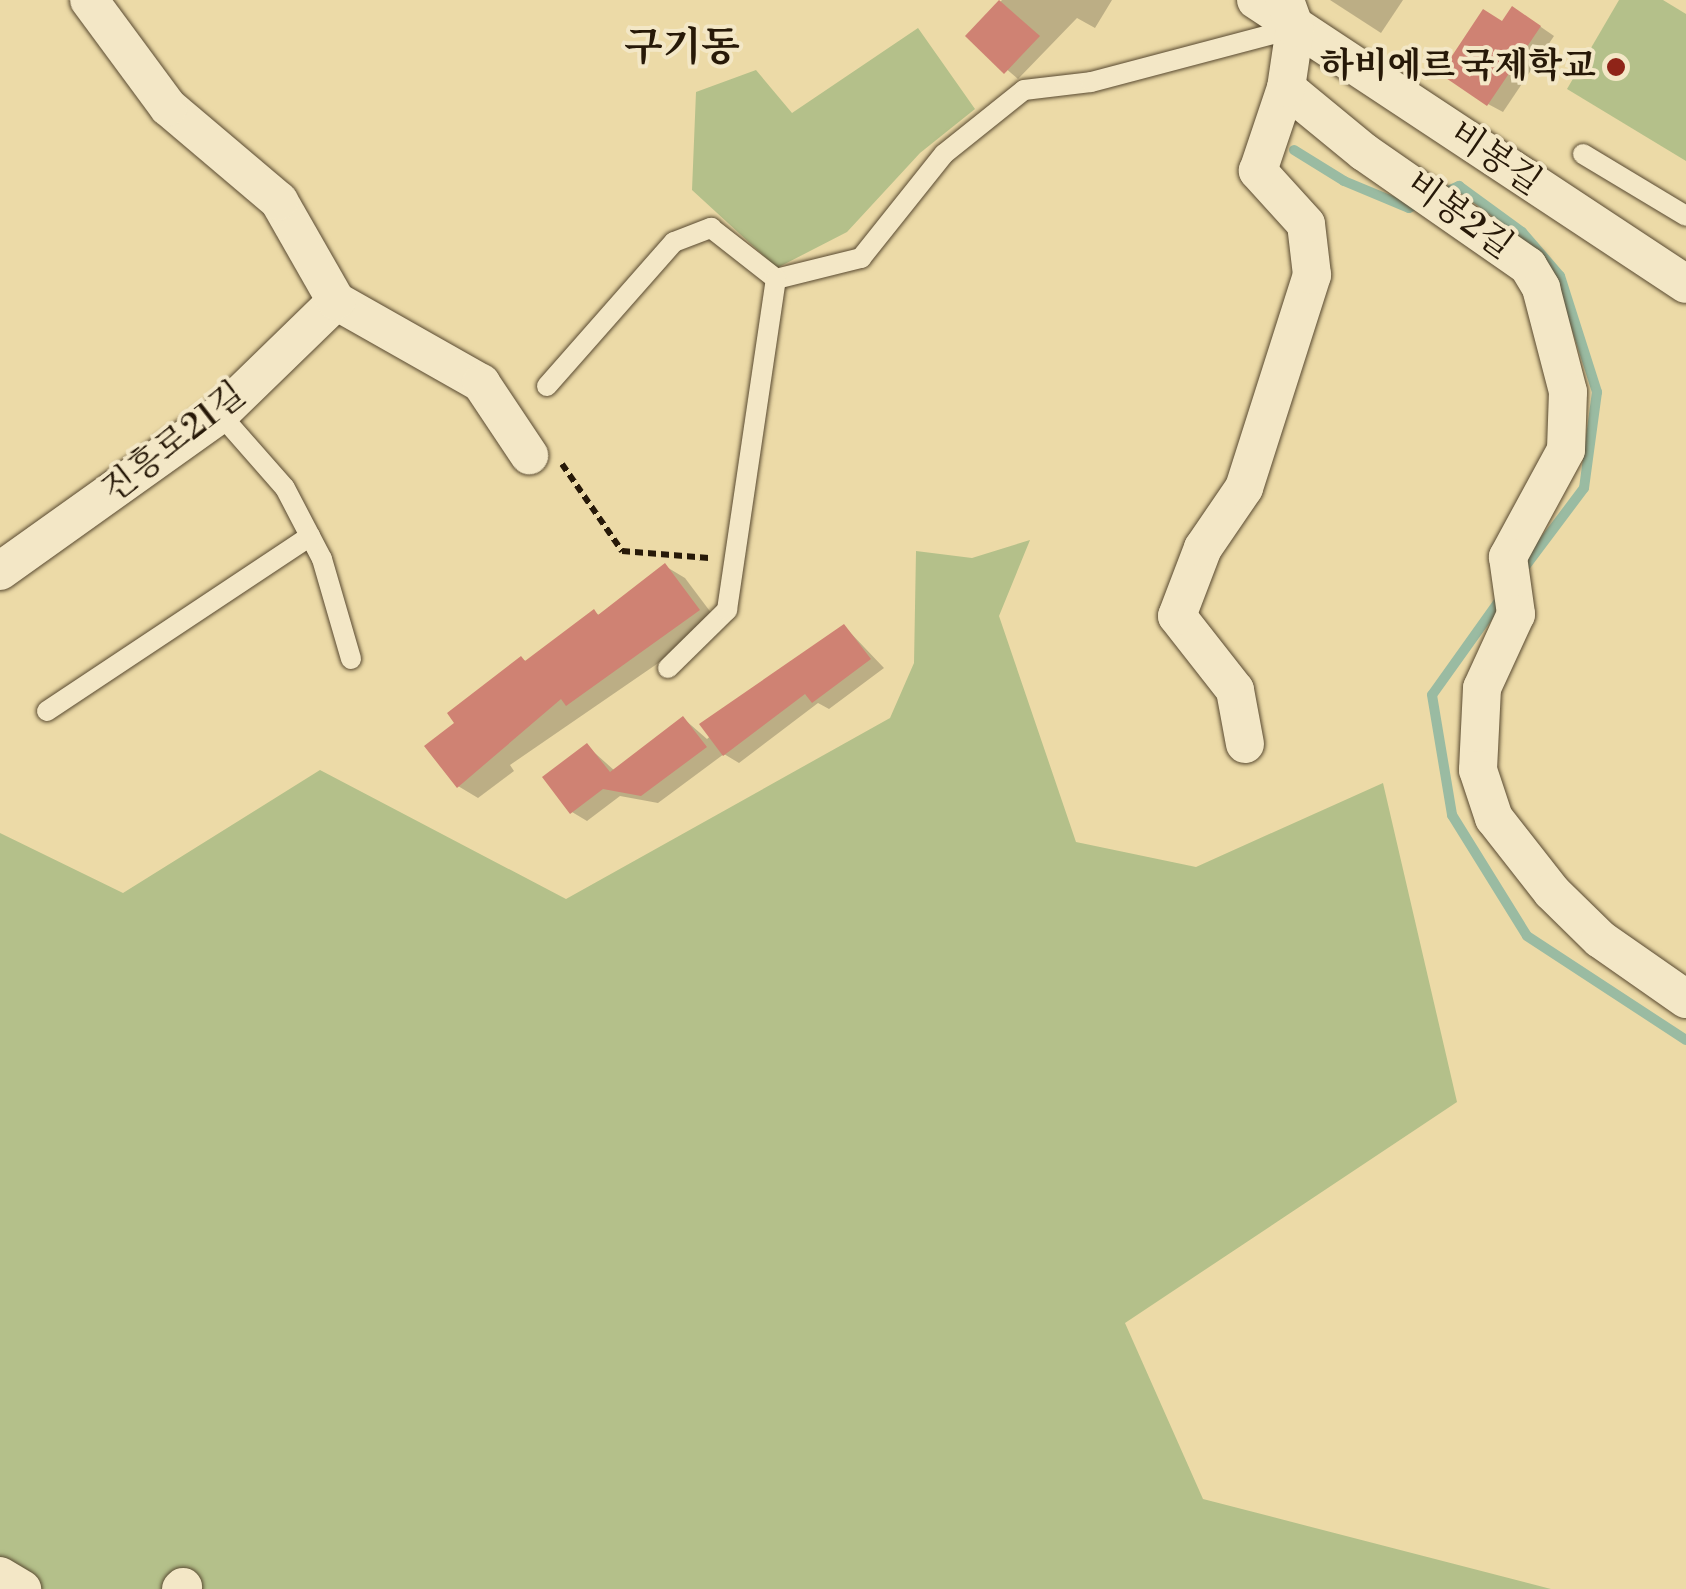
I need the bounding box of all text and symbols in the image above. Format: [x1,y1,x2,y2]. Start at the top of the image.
district label: 구기동 [624,24,740,72]
place label: 하비에르 국제학교 [1320,46,1596,88]
marker: 하비에르 국제학교 [1605,56,1627,78]
street label: 비봉길 [1441,113,1549,205]
street label: 비봉2길 [1398,163,1520,269]
street label: 진흥로21길 [94,374,254,512]

